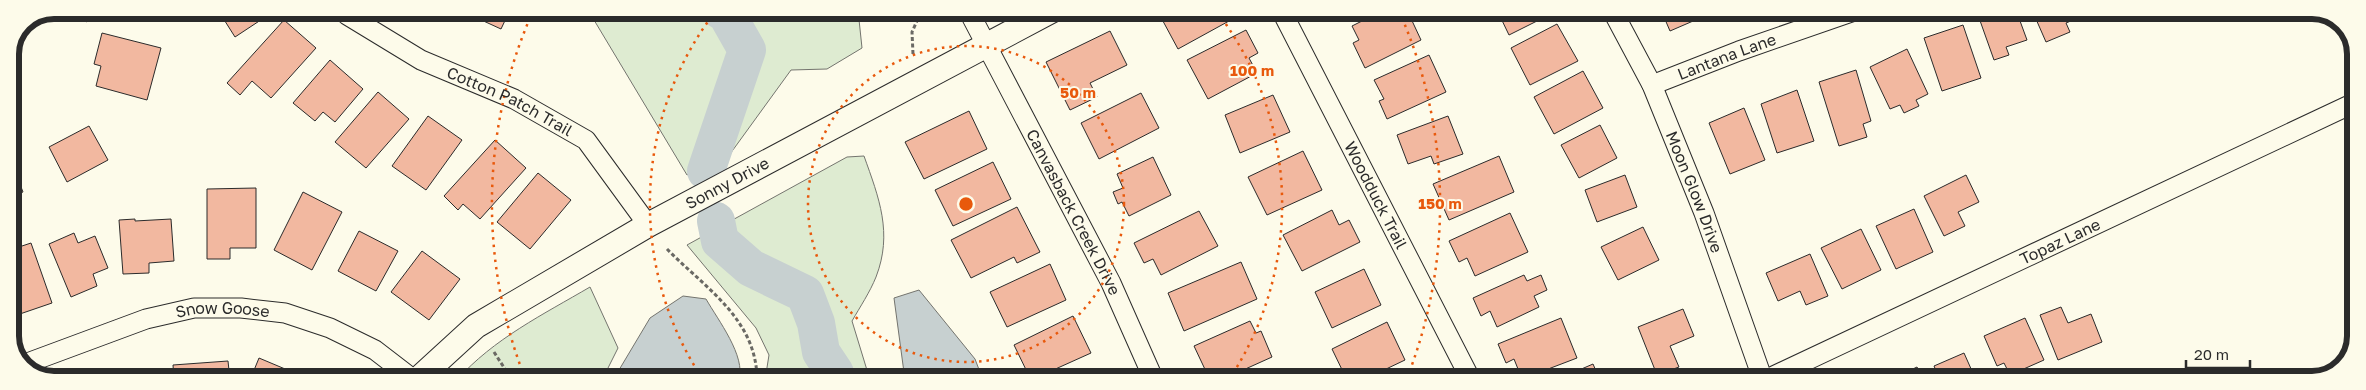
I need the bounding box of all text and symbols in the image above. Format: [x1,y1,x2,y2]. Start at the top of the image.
street label: Lantana Lane [1675,29,1779,84]
text: 100 m [1230,61,1274,79]
street label: Cotton Patch Trail [444,62,576,140]
text: 50 m [1060,83,1096,101]
street label: Canvasback Creek Drive [1022,126,1125,298]
street label: Moon Glow Drive [1662,128,1727,255]
street label: Woodduck Trail [1340,138,1412,252]
street label: Sonny Drive [682,153,772,213]
text: 150 m [1418,194,1462,212]
centre of rings [957,195,975,213]
street label: Topaz Lane [2017,214,2103,269]
street label: Snow Goose [173,298,271,322]
scale bar [2186,338,2250,370]
text: 20 m [2194,345,2229,363]

